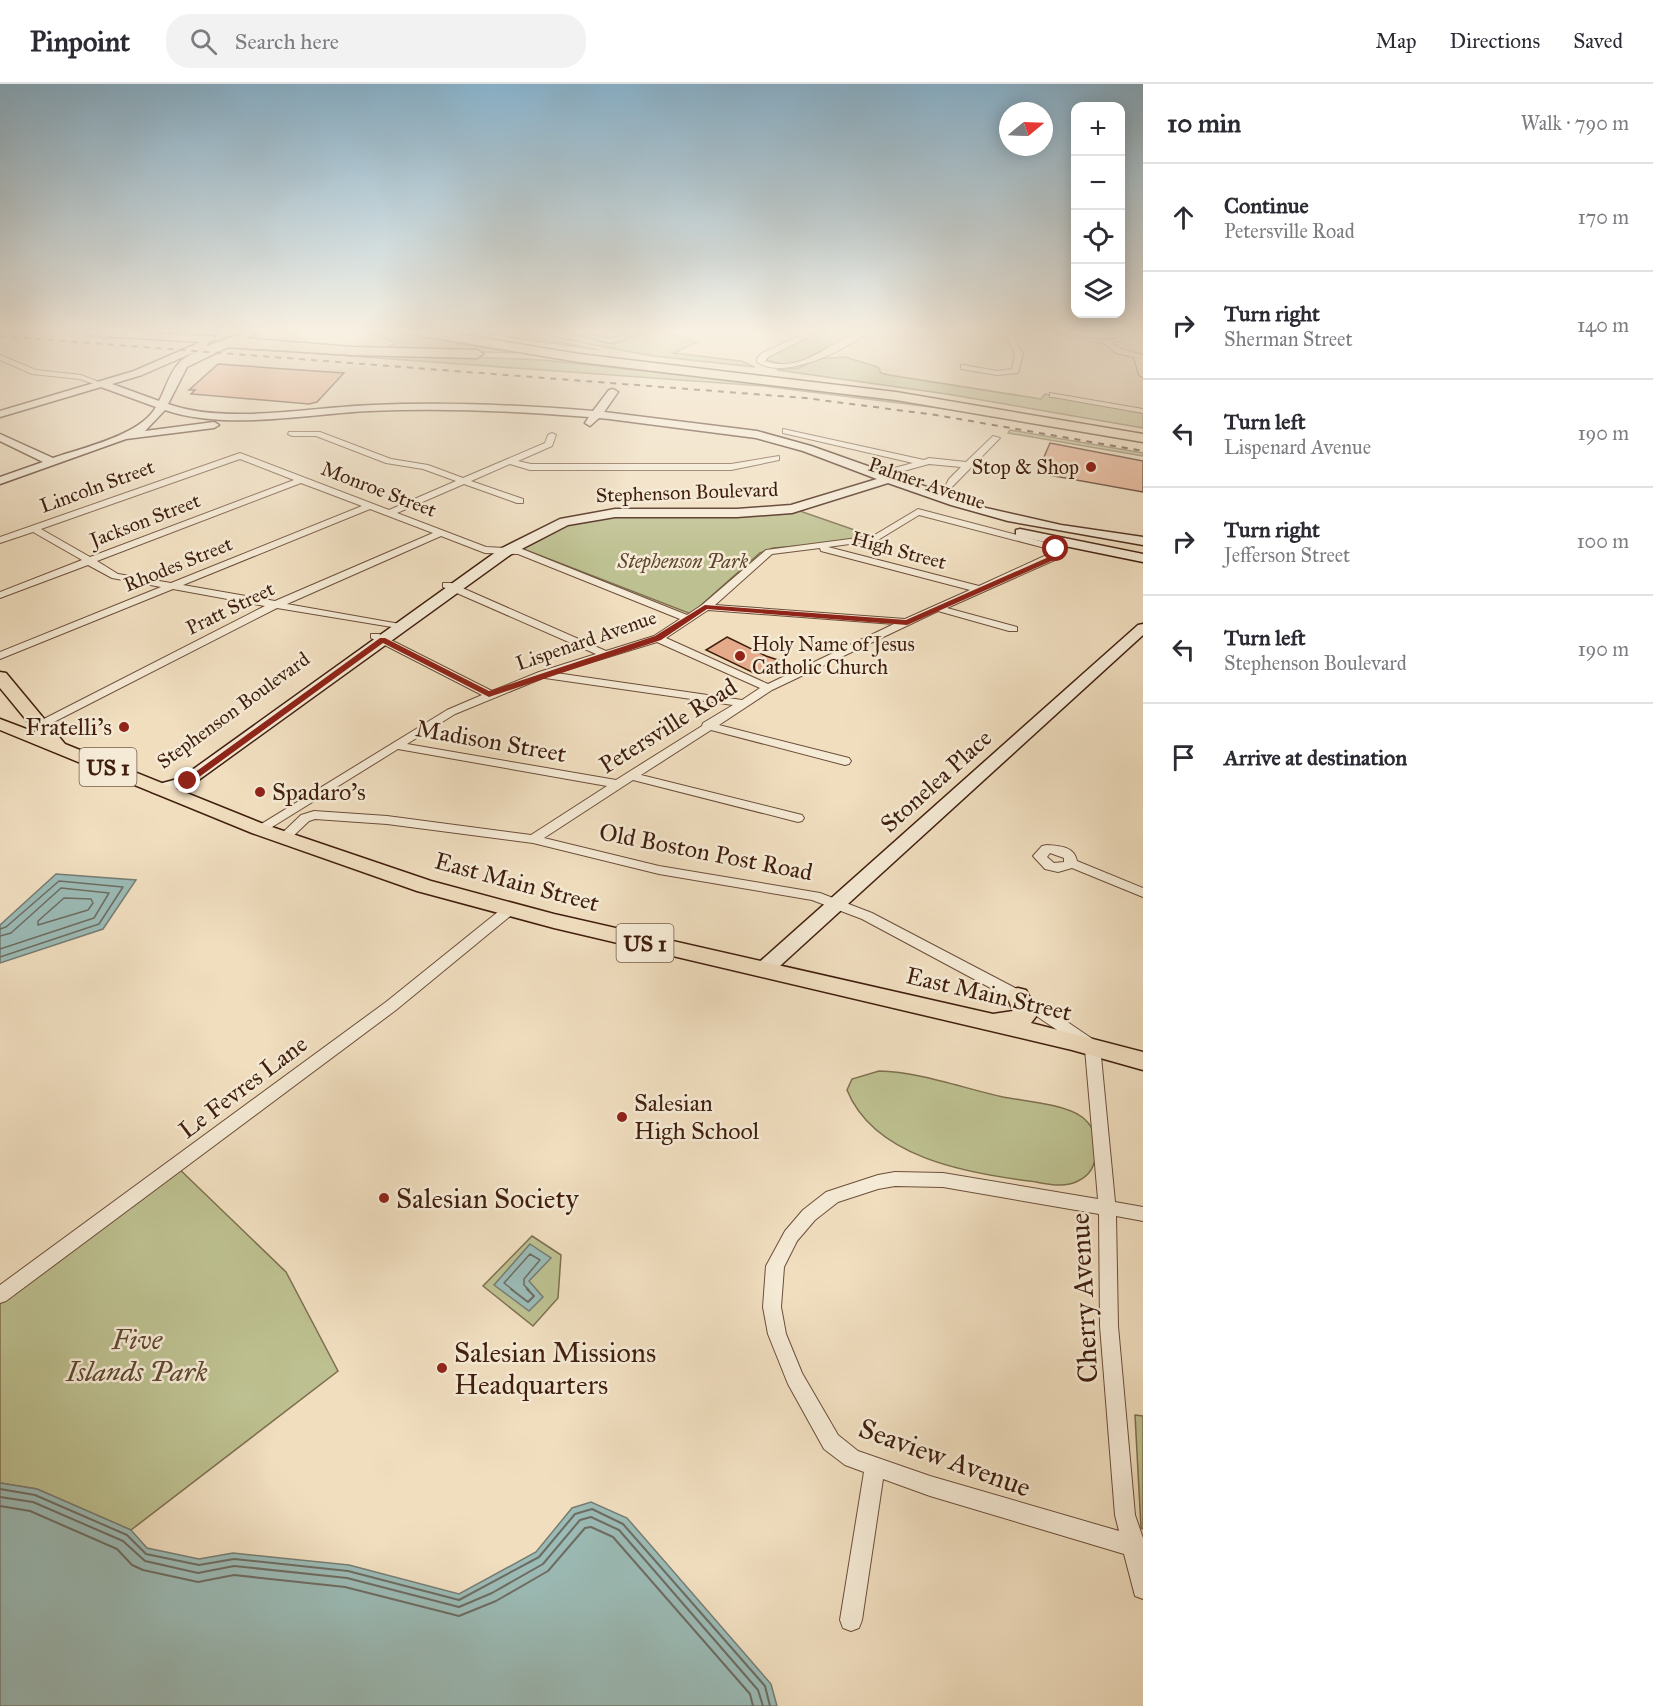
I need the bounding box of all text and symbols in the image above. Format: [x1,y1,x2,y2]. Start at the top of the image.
search box [166,14,586,68]
text: Pinpoint [30,24,130,59]
icon: search [187,25,220,58]
text: Search here [235,28,339,55]
text: Map [1376,28,1417,54]
text: Directions [1450,28,1540,54]
text: Saved [1573,28,1623,54]
north arrow [999,102,1053,156]
map controls [1071,102,1125,318]
button: + [1071,102,1125,156]
text: 10 min [1167,107,1241,139]
text: Walk · 790 m [1521,111,1629,135]
button: − [1071,156,1125,210]
text: Continue [1224,192,1309,219]
icon: ahead [1167,201,1200,234]
text: 170 m [1578,205,1629,229]
button: locate [1071,210,1125,264]
text: Petersville Road [1224,219,1355,243]
button: layers [1071,264,1125,318]
text: Turn right [1224,300,1320,327]
icon: right [1167,309,1200,342]
text: 140 m [1577,313,1629,337]
text: Sherman Street [1224,327,1352,351]
text: Turn left [1224,408,1306,435]
icon: left [1167,417,1200,450]
text: 190 m [1578,421,1629,445]
text: Lispenard Avenue [1224,435,1371,459]
street label: Palmer Avenue [865,452,989,514]
street label: Lincoln Street [37,454,157,518]
place label: Stop & Shop [972,455,1079,479]
street label: Monroe Street [318,456,440,522]
marker: Stop & Shop [1084,460,1098,474]
street label: Stephenson Boulevard [595,477,779,507]
street label: Jackson Street [85,488,204,554]
text: Turn right [1224,516,1320,543]
icon: right [1167,525,1200,558]
street label: High Street [849,526,949,575]
text: 100 m [1577,529,1629,553]
street label: Rhodes Street [120,531,236,597]
route start [1042,535,1068,561]
text: Jefferson Street [1224,543,1350,567]
park label: Stephenson Park [617,549,748,574]
street label: Pratt Street [182,576,278,640]
street label: Lispenard Avenue [513,605,659,675]
text: Turn left [1224,624,1306,651]
place label: Holy Name of Jesus Catholic Church [752,632,915,679]
icon: left [1167,633,1200,666]
text: 190 m [1578,637,1629,661]
street label: Stephenson Boulevard [152,647,314,773]
marker: Holy Name of Jesus Catholic Church [733,649,747,663]
text: Stephenson Boulevard [1224,651,1407,675]
street label: Petersville Road [594,672,742,780]
place label: Fratelli's [25,712,112,742]
street label: Madison Street [413,713,569,769]
marker: Fratelli's [117,720,131,734]
street label: Stonelea Place [874,723,998,839]
icon: arrive [1167,741,1200,774]
text: Arrive at destination [1224,744,1407,771]
road number: US 1 [80,748,136,786]
route end [174,767,200,793]
place label: Spadaro's [272,777,366,807]
marker: Spadaro's [253,785,267,799]
street label: Old Boston Post Road [597,817,815,887]
street label: East Main Street [431,846,603,918]
road number: US 1 [616,924,674,962]
street label: East Main Street [903,960,1075,1028]
street label: Le Fevres Lane [173,1029,313,1145]
place label: Salesian High School [634,1088,760,1146]
marker: Salesian High School [615,1110,629,1124]
place label: Salesian Society [396,1181,579,1216]
marker: Salesian Society [377,1191,391,1205]
street label: Cherry Avenue [1062,1212,1105,1384]
park label: Five Islands Park [65,1322,208,1389]
place label: Salesian Missions Headquarters [454,1335,656,1402]
marker: Salesian Missions Headquarters [435,1361,449,1375]
street label: Seaview Avenue [854,1410,1036,1505]

